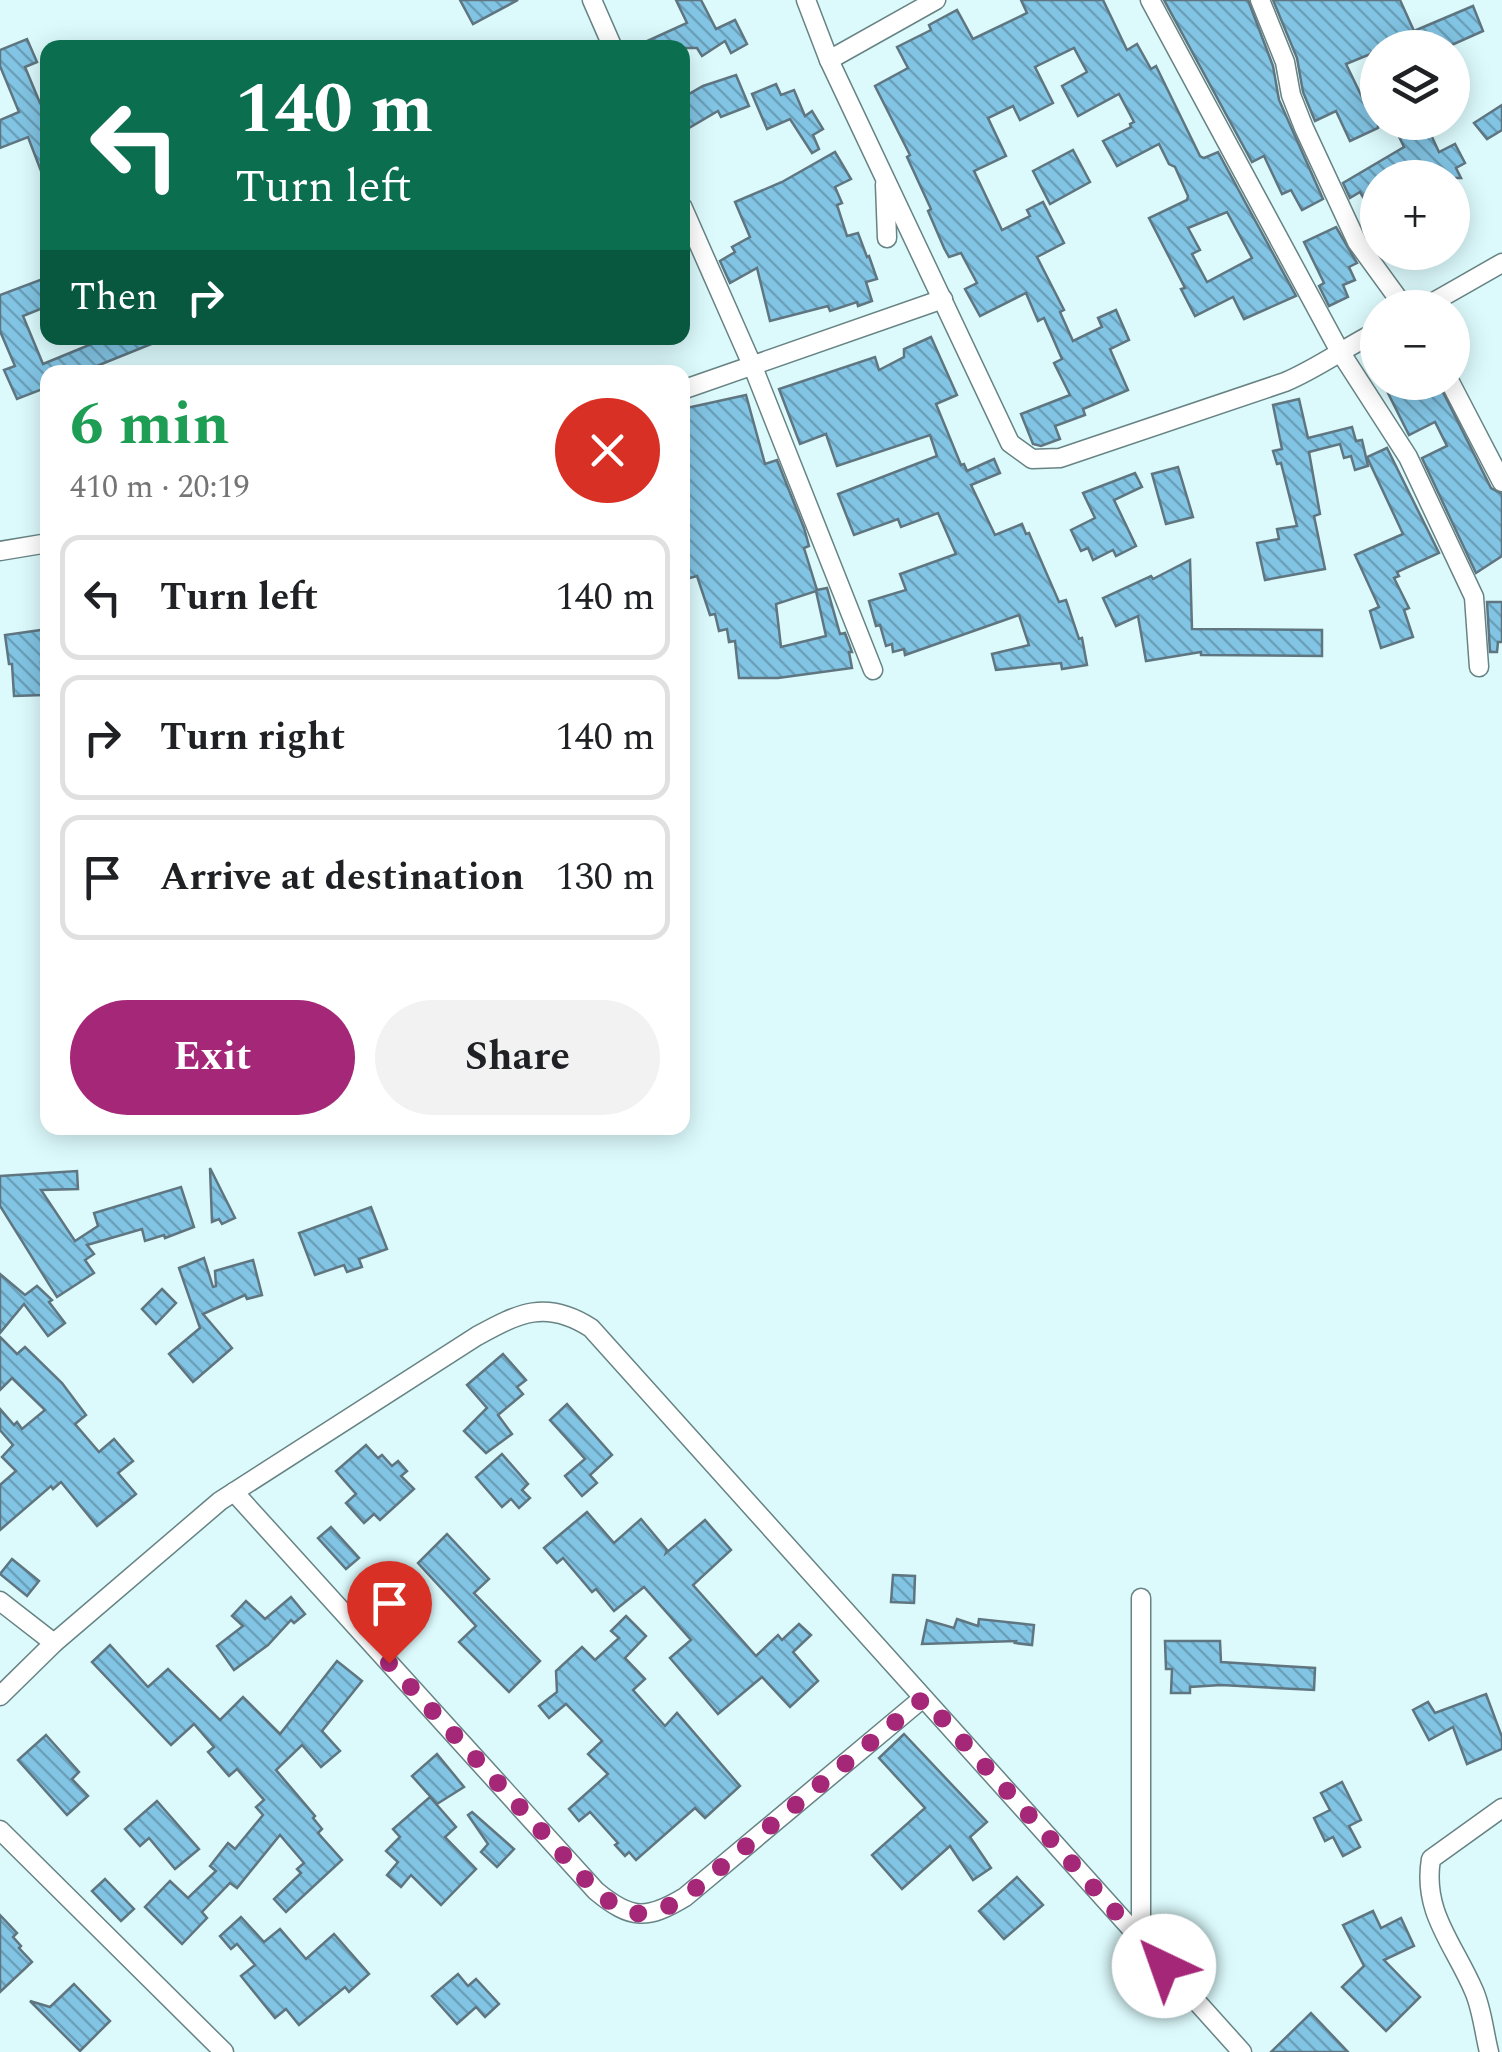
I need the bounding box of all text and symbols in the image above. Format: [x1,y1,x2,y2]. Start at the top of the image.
map controls [1360,30,1470,400]
button: layers [1360,30,1470,140]
text: 140 m [235,57,433,163]
icon: left [70,80,200,210]
text: Turn left [235,153,412,222]
button: + [1360,160,1470,270]
text: Then [70,269,158,327]
icon: right [178,270,233,325]
button: − [1360,290,1470,400]
text: 6 min [70,379,230,471]
button: close [555,398,660,503]
text: 410 m · 20:19 [70,463,250,512]
text: Turn left [160,569,318,627]
text: 140 m [556,569,655,627]
icon: left [75,570,130,625]
text: Turn right [160,709,345,767]
text: 140 m [556,709,655,767]
icon: right [75,710,130,765]
text: Arrive at destination [160,849,524,907]
text: 130 m [556,849,655,907]
icon: arrive [75,850,130,905]
button: Exit [70,1000,355,1115]
button: Share [375,1000,660,1115]
pin [347,1561,432,1664]
icon: arrive [362,1576,417,1631]
position arrow [1112,1914,1216,2018]

